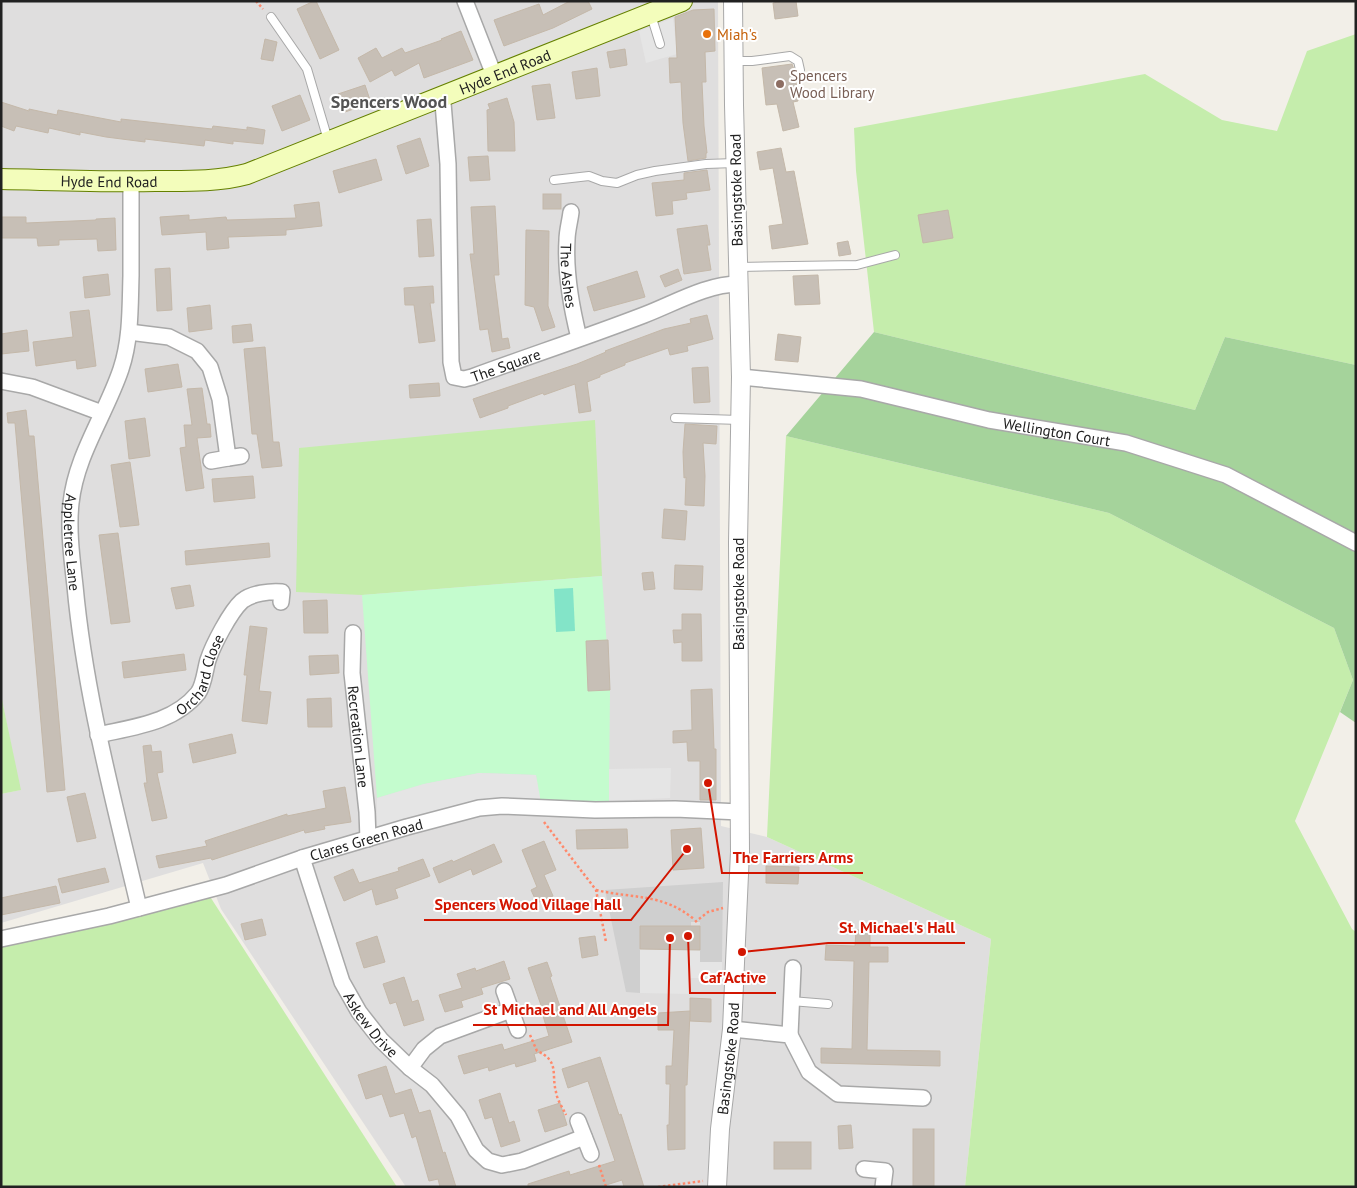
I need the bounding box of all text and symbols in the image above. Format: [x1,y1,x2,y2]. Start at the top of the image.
place label: Miah's [717,25,757,44]
marker: Miah's [701,28,713,40]
street label: Hyde End Road [456,45,553,98]
place label: Spencers Wood Library [790,66,874,102]
marker: Spencers Wood Library [774,78,786,90]
district label: Spencers Wood [331,90,447,113]
street label: Basingstoke Road [726,134,746,246]
street label: Hyde End Road [60,171,158,191]
street label: The Ashes [557,243,582,310]
street label: The Square [468,344,543,386]
street label: Wellington Court [1002,413,1112,450]
street label: Appletree Lane [60,493,85,592]
street label: Basingstoke Road [729,538,748,650]
street label: Orchard Close [172,631,228,719]
street label: Recreation Lane [344,684,374,789]
street label: Clares Green Road [307,814,425,865]
callout: The Farriers Arms [722,842,863,873]
text: The Farriers Arms [733,847,853,867]
callout: Spencers Wood Village Hall [424,889,631,920]
text: Spencers Wood Village Hall [435,894,622,914]
callout: St. Michael's Hall [828,912,965,943]
text: St. Michael's Hall [839,917,955,937]
callout: Caf'Active [690,962,776,993]
text: Caf'Active [700,967,766,987]
street label: Askew Drive [340,988,402,1061]
callout: St Michael and All Angels [473,994,668,1025]
text: St Michael and All Angels [483,999,657,1019]
street label: Basingstoke Road [712,1002,743,1116]

